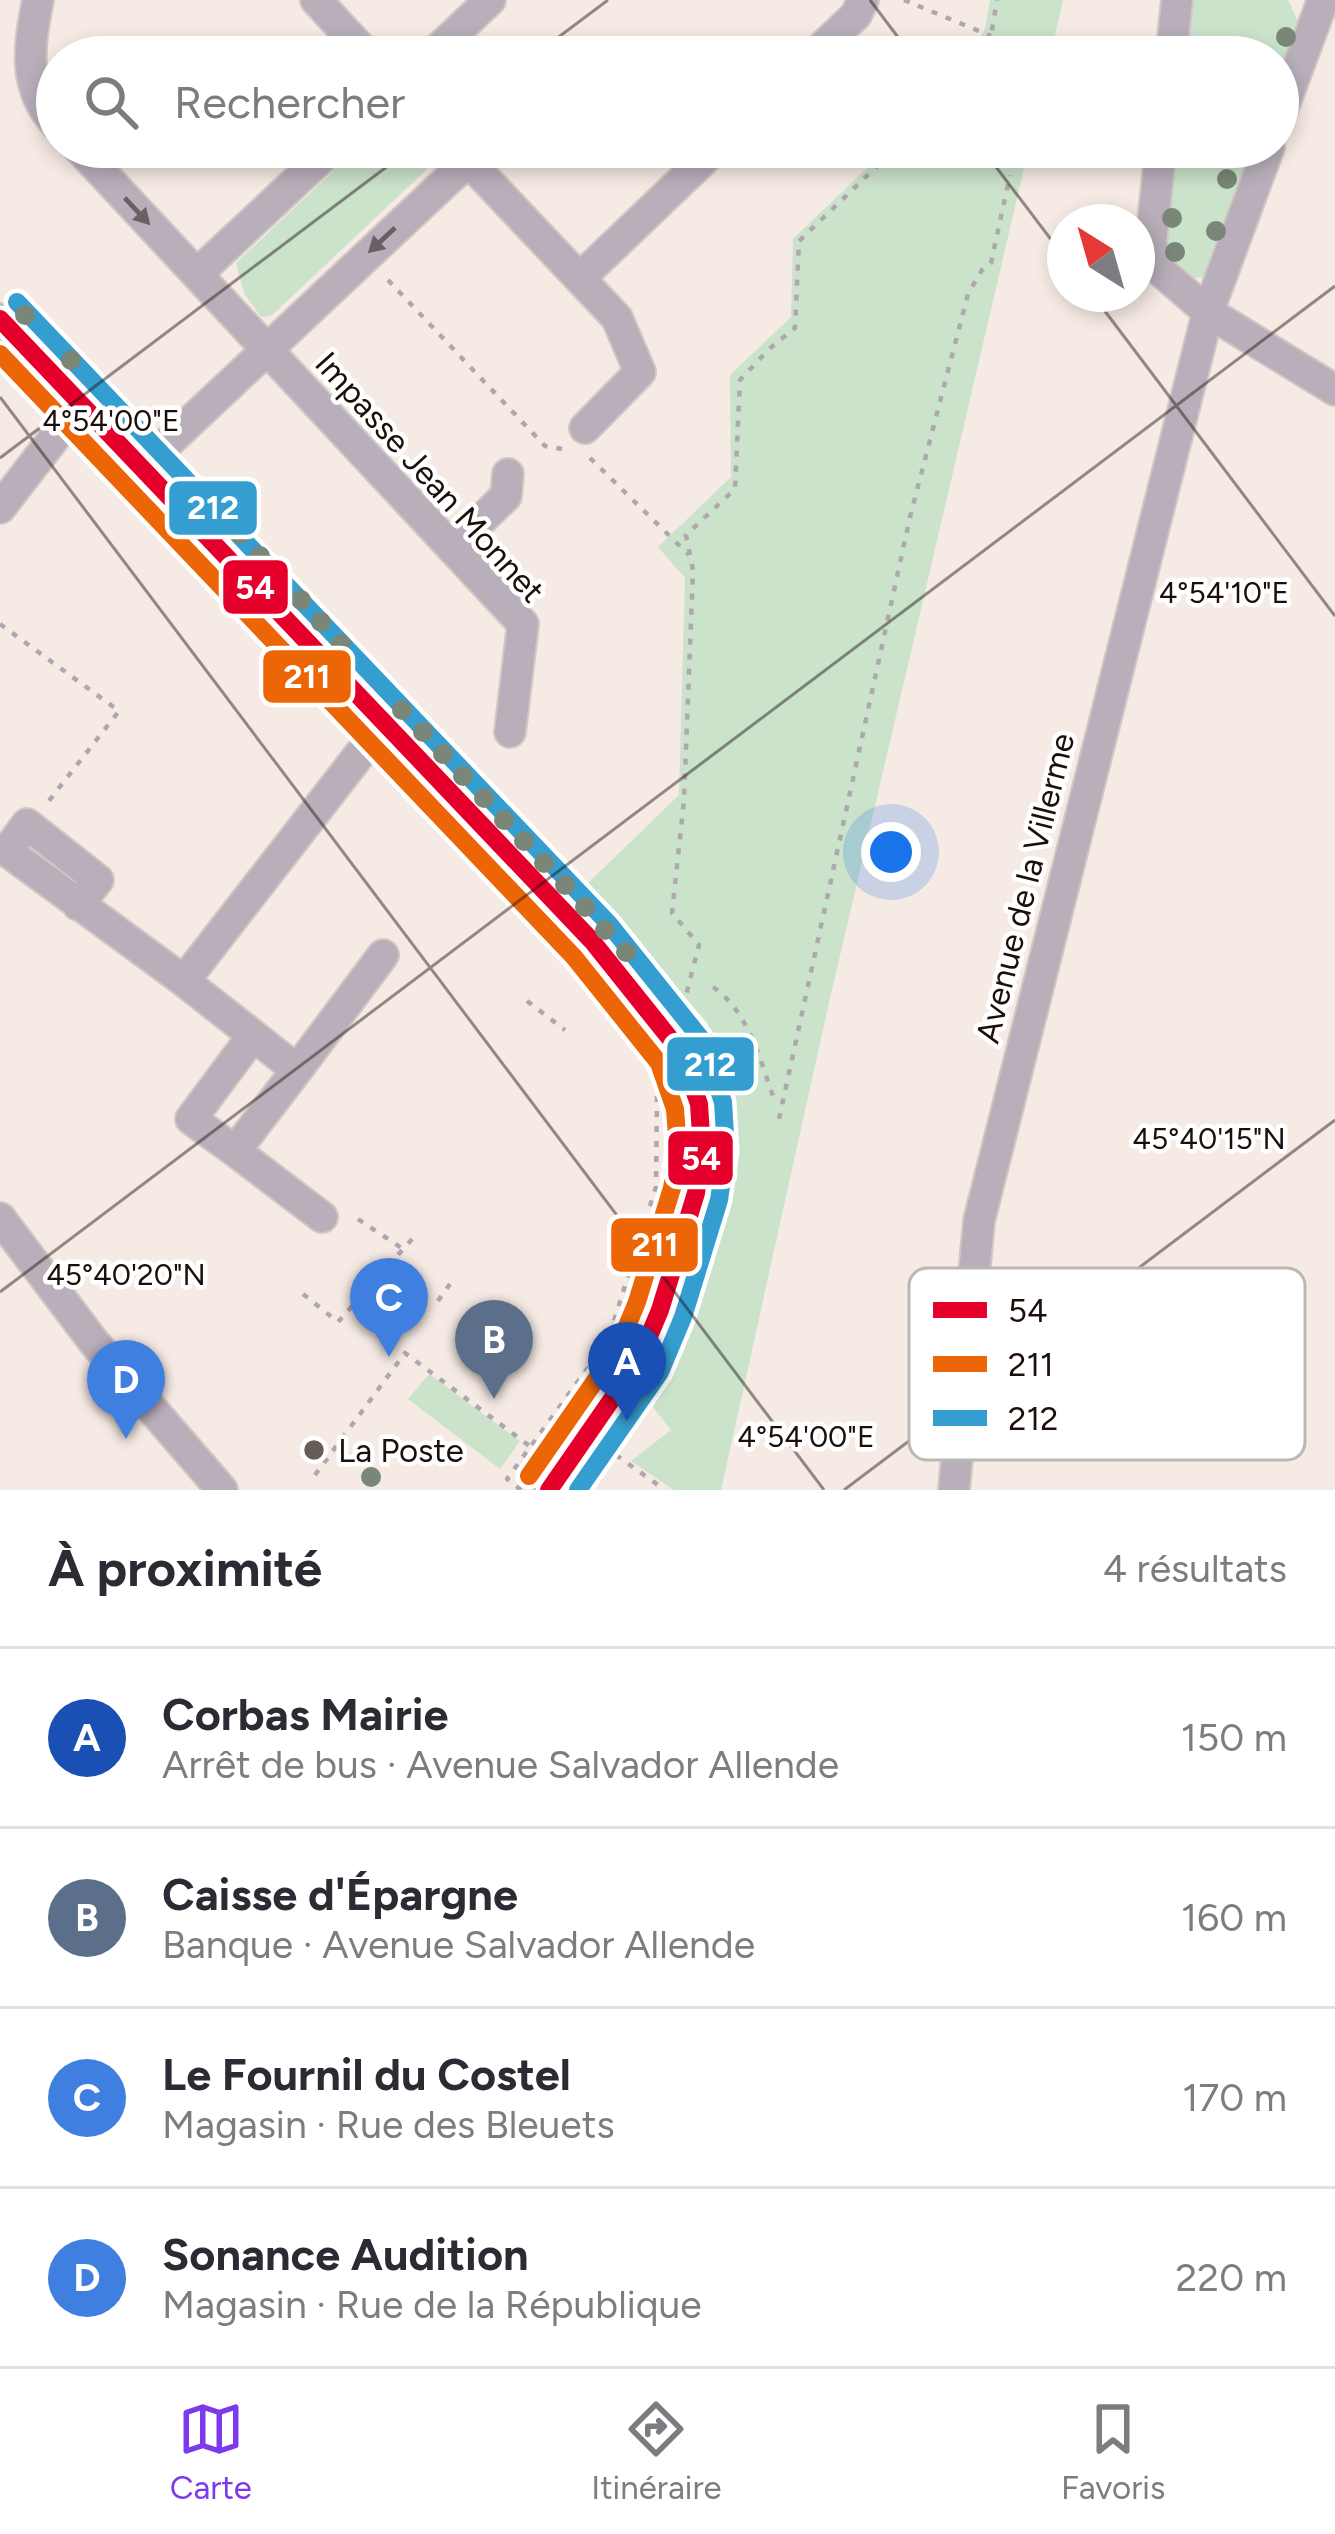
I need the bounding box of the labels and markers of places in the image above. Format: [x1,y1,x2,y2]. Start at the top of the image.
pin: C [350,1258,428,1357]
pin: B [455,1300,533,1399]
pin: A [588,1322,666,1421]
pin: D [87,1340,165,1439]
place label: La Poste [338,1431,464,1470]
marker: La Poste [301,1437,327,1463]

